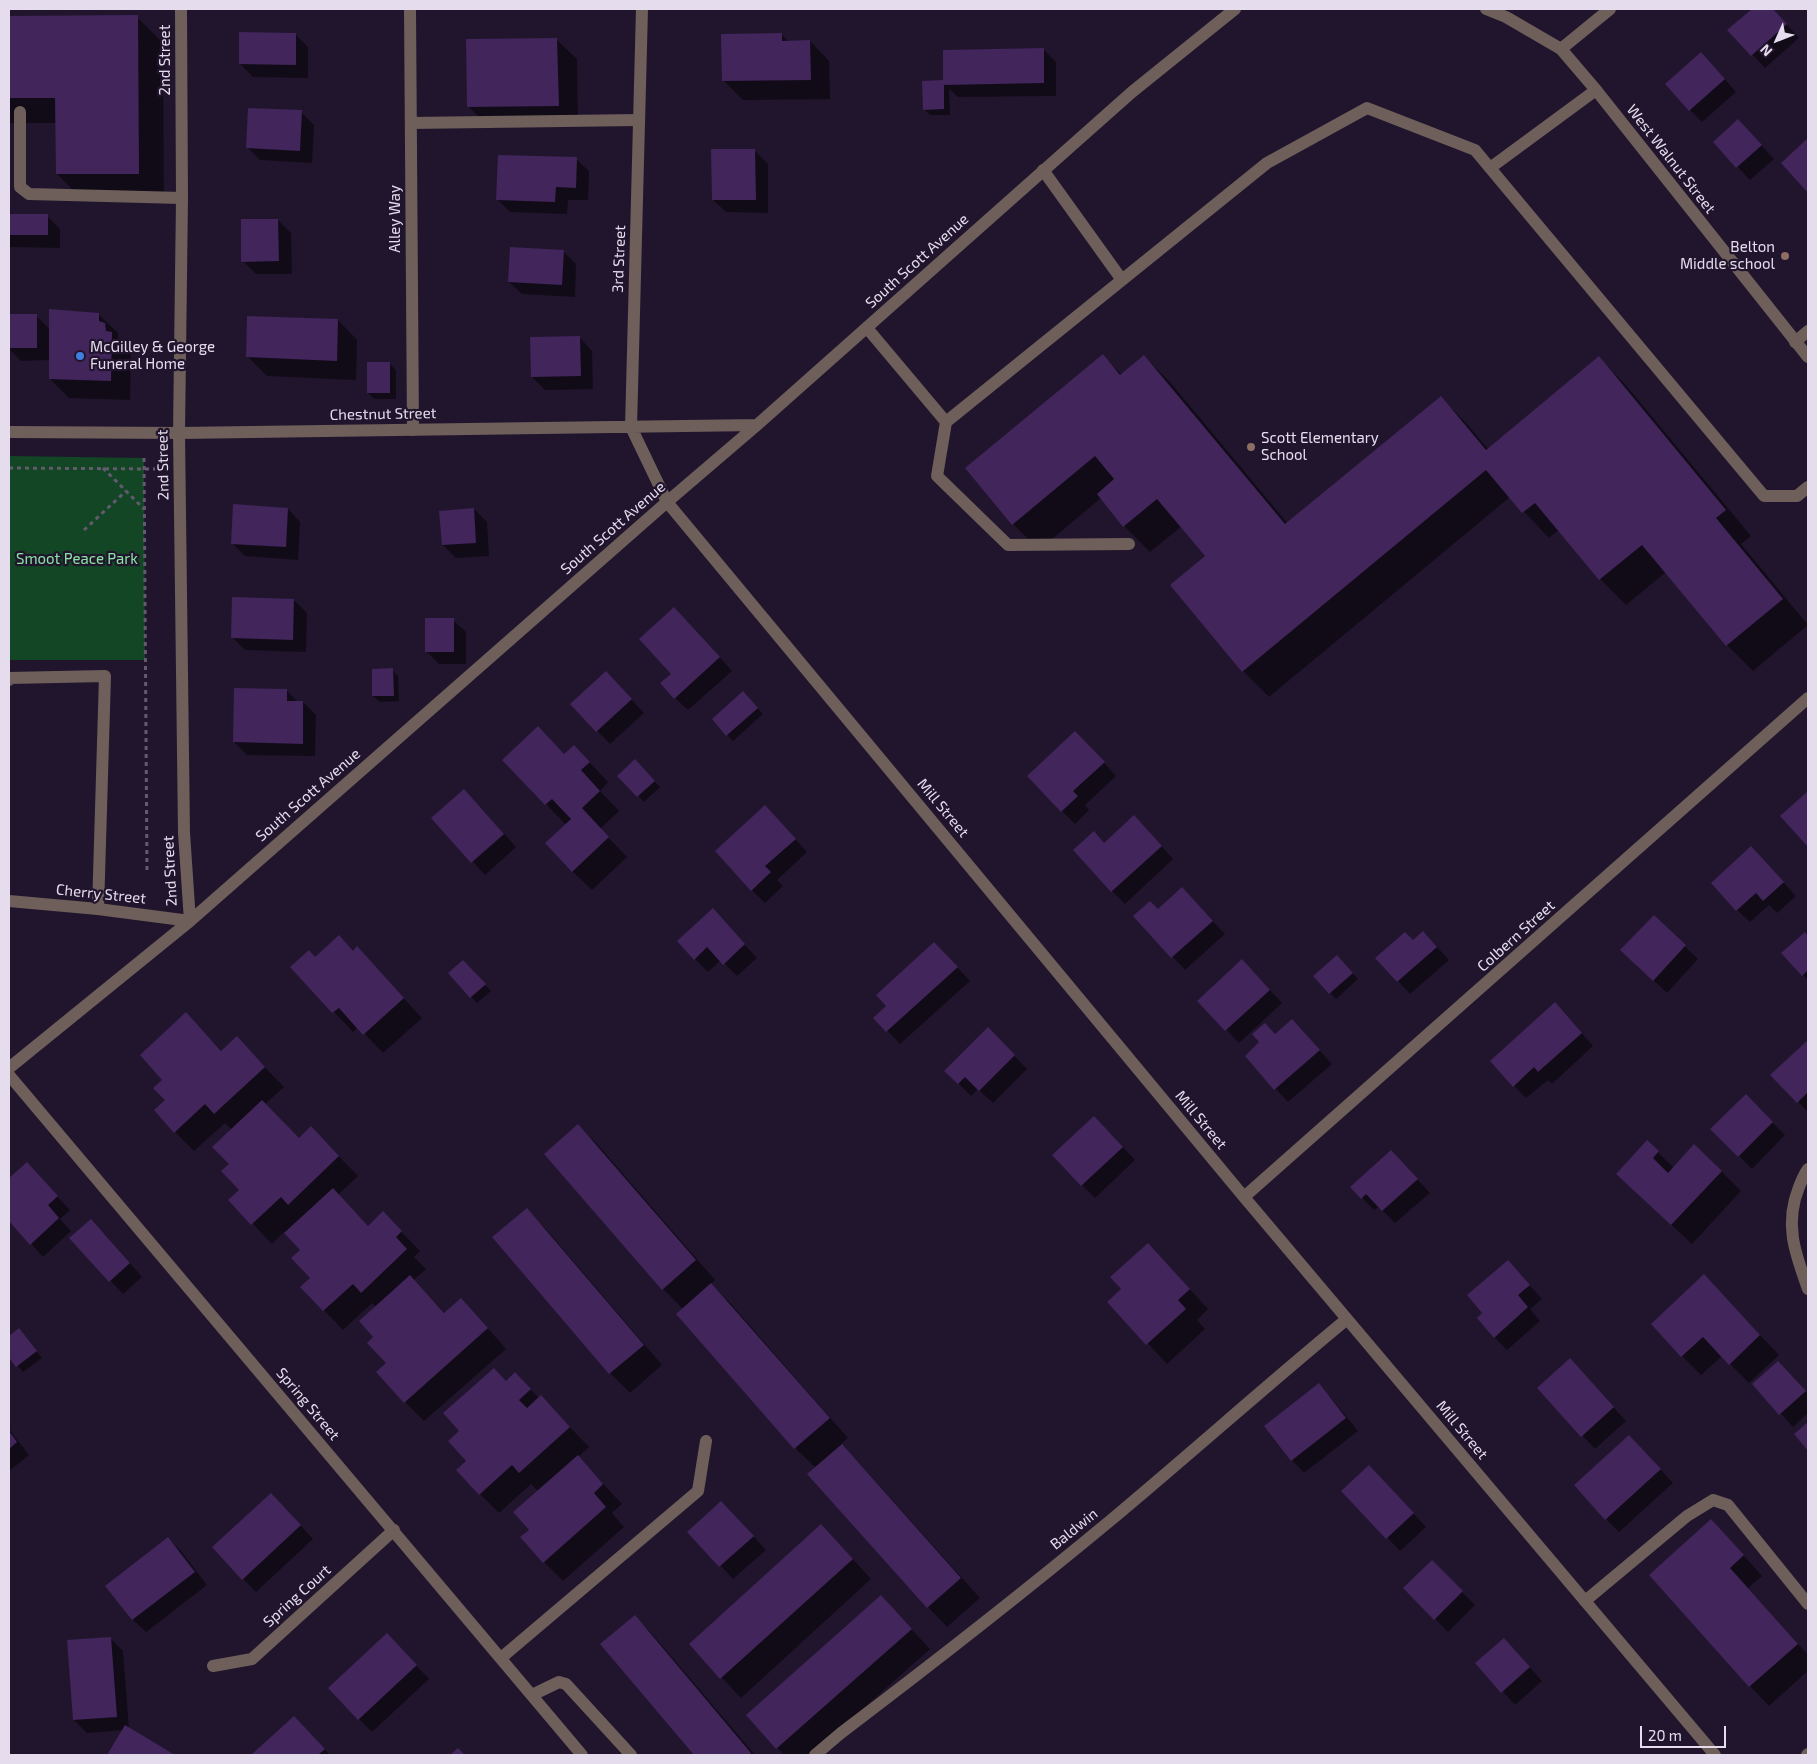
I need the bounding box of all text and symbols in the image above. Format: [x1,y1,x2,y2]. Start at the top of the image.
north arrow [1752,15,1802,65]
street label: 2nd Street [156,25,174,95]
text: N [1756,41,1775,60]
street label: West Walnut Street [1623,101,1719,217]
street label: Alley Way [386,185,404,253]
street label: South Scott Avenue [862,210,972,312]
street label: 3rd Street [609,225,629,293]
place label: Belton Middle school [1680,238,1775,273]
marker: Belton Middle school [1779,250,1791,262]
place label: McGilley & George Funeral Home [90,338,215,373]
marker: McGilley & George Funeral Home [74,350,86,362]
street label: Chestnut Street [330,404,436,424]
street label: 2nd Street [153,429,173,501]
place label: Scott Elementary School [1261,429,1379,464]
marker: Scott Elementary School [1245,441,1257,453]
street label: South Scott Avenue [557,478,669,578]
park label: Smoot Peace Park [16,550,138,568]
street label: South Scott Avenue [252,745,364,845]
street label: Mill Street [913,775,973,841]
street label: 2nd Street [159,835,181,907]
street label: Cherry Street [55,880,147,908]
street label: Colbern Street [1474,897,1558,975]
street label: Mill Street [1171,1087,1231,1153]
street label: Spring Street [273,1364,343,1444]
street label: Mill Street [1432,1397,1492,1463]
street label: Baldwin [1047,1505,1101,1553]
street label: Spring Court [260,1561,334,1631]
scale bar [1642,1716,1728,1748]
text: 20 m [1648,1726,1682,1744]

